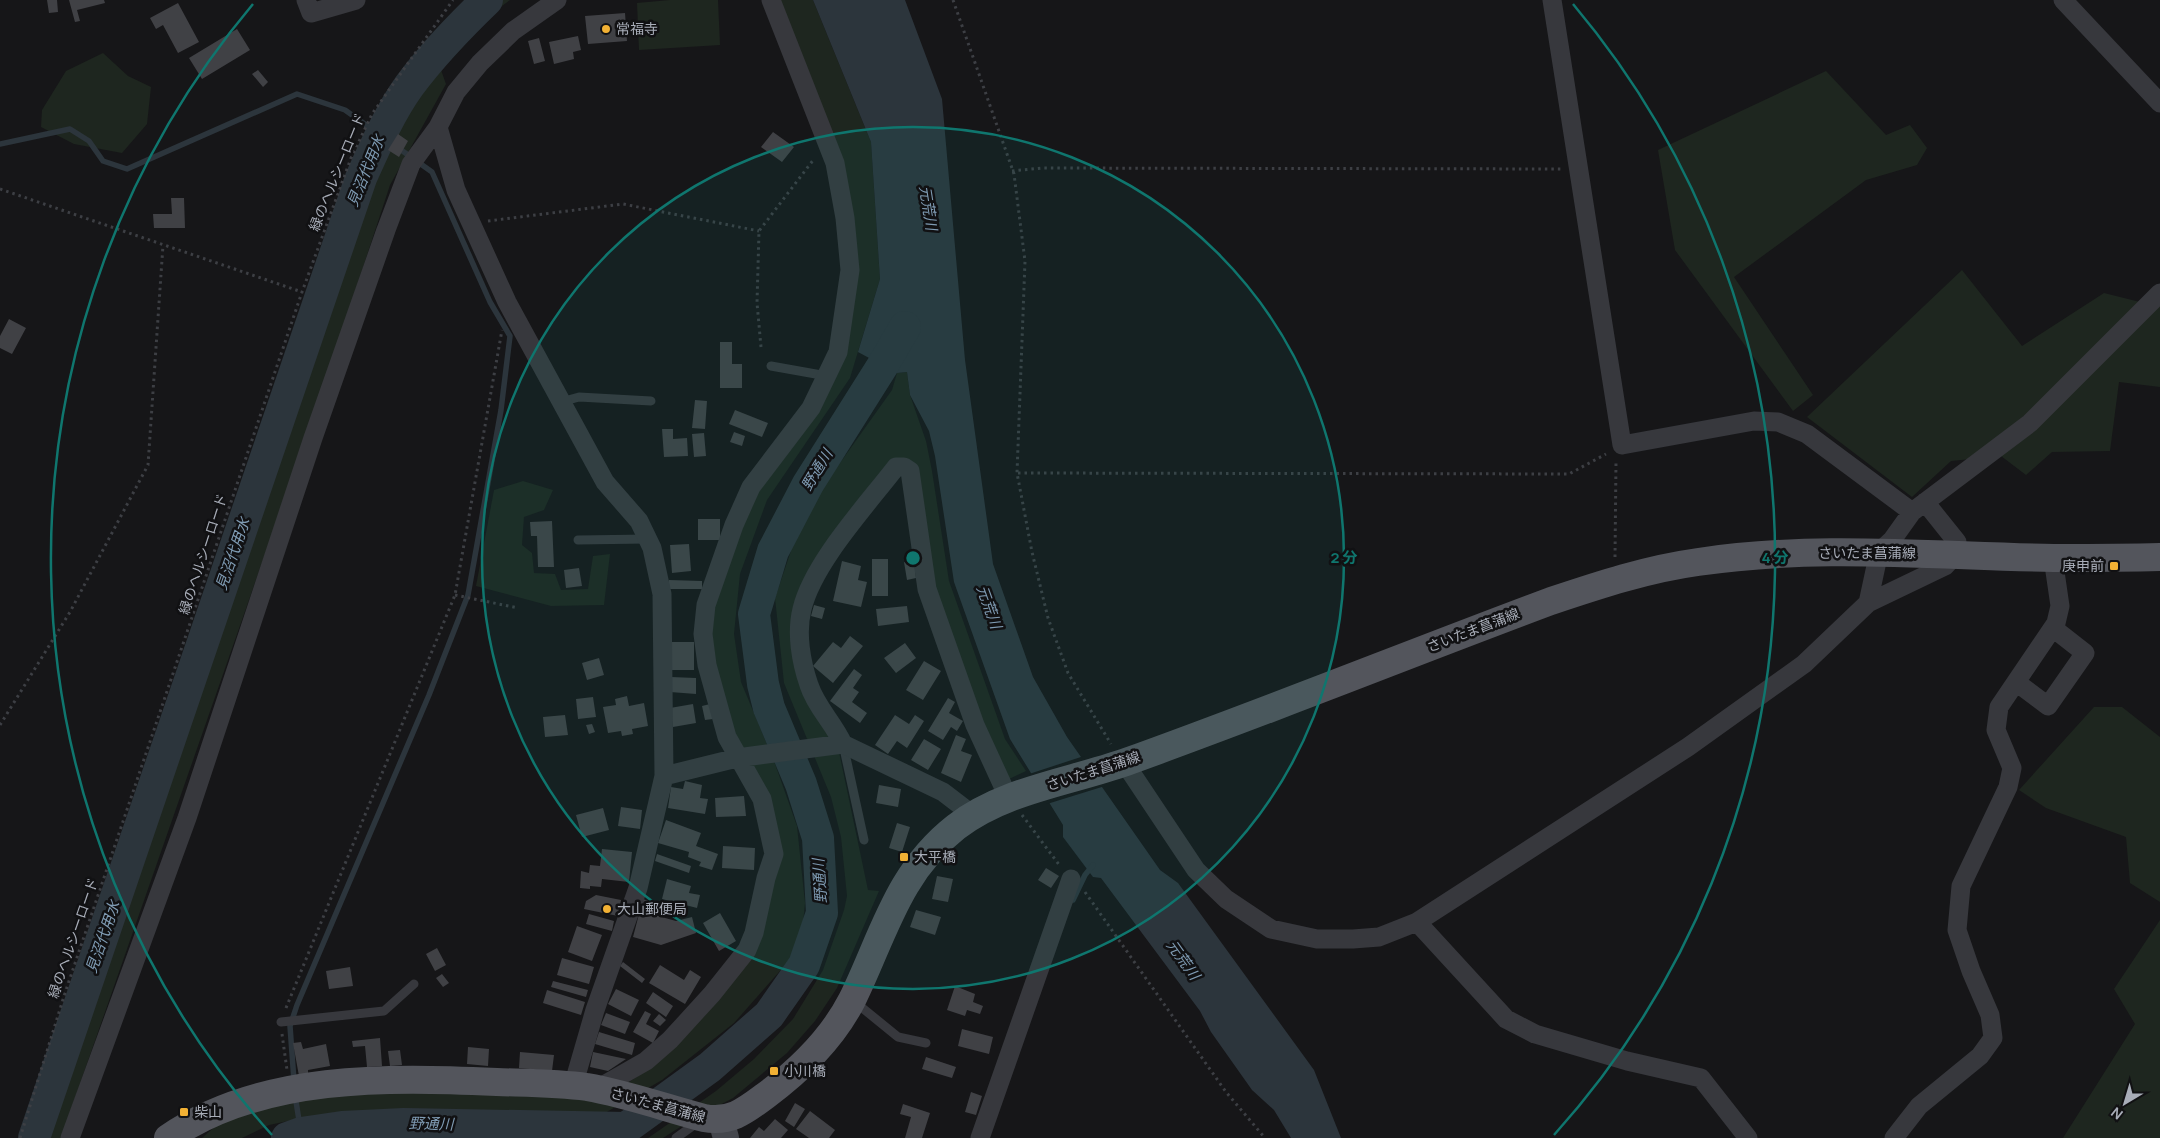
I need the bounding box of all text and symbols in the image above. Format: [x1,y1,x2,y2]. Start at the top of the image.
place label: 常福寺 [616,19,658,38]
marker: 常福寺 [600,23,612,35]
street label: 緑のヘルシーロード [304,110,369,234]
water label: 見沼代用水 [342,130,390,210]
water label: 元荒川 [915,184,943,234]
water label: 野通川 [796,443,838,494]
street label: 緑のヘルシーロード [174,491,231,617]
water label: 見沼代用水 [210,513,255,593]
street label: さいたま菖蒲線 [1818,543,1916,562]
text: 2 分 [1331,547,1357,568]
text: 4 分 [1761,547,1789,568]
centre of rings [904,549,922,567]
place label: 庚申前 [2062,556,2104,575]
marker: 庚申前 [2108,560,2120,572]
water label: 元荒川 [972,582,1008,633]
street label: さいたま菖蒲線 [1424,603,1522,656]
street label: さいたま菖蒲線 [1044,746,1142,795]
place label: 大平橋 [914,847,956,866]
marker: 大平橋 [898,851,910,863]
water label: 野通川 [807,856,832,904]
street label: 緑のヘルシーロード [43,875,102,1000]
water label: 見沼代用水 [80,896,125,976]
place label: 大山郵便局 [617,899,687,918]
marker: 大山郵便局 [601,903,613,915]
water label: 元荒川 [1162,935,1206,986]
place label: 小川橋 [784,1061,826,1080]
marker: 小川橋 [768,1065,780,1077]
north arrow [2100,1078,2150,1128]
street label: さいたま菖蒲線 [609,1083,708,1126]
place label: 柴山 [194,1102,222,1121]
text: N [2107,1103,2127,1124]
marker: 柴山 [178,1106,190,1118]
water label: 野通川 [408,1113,456,1134]

